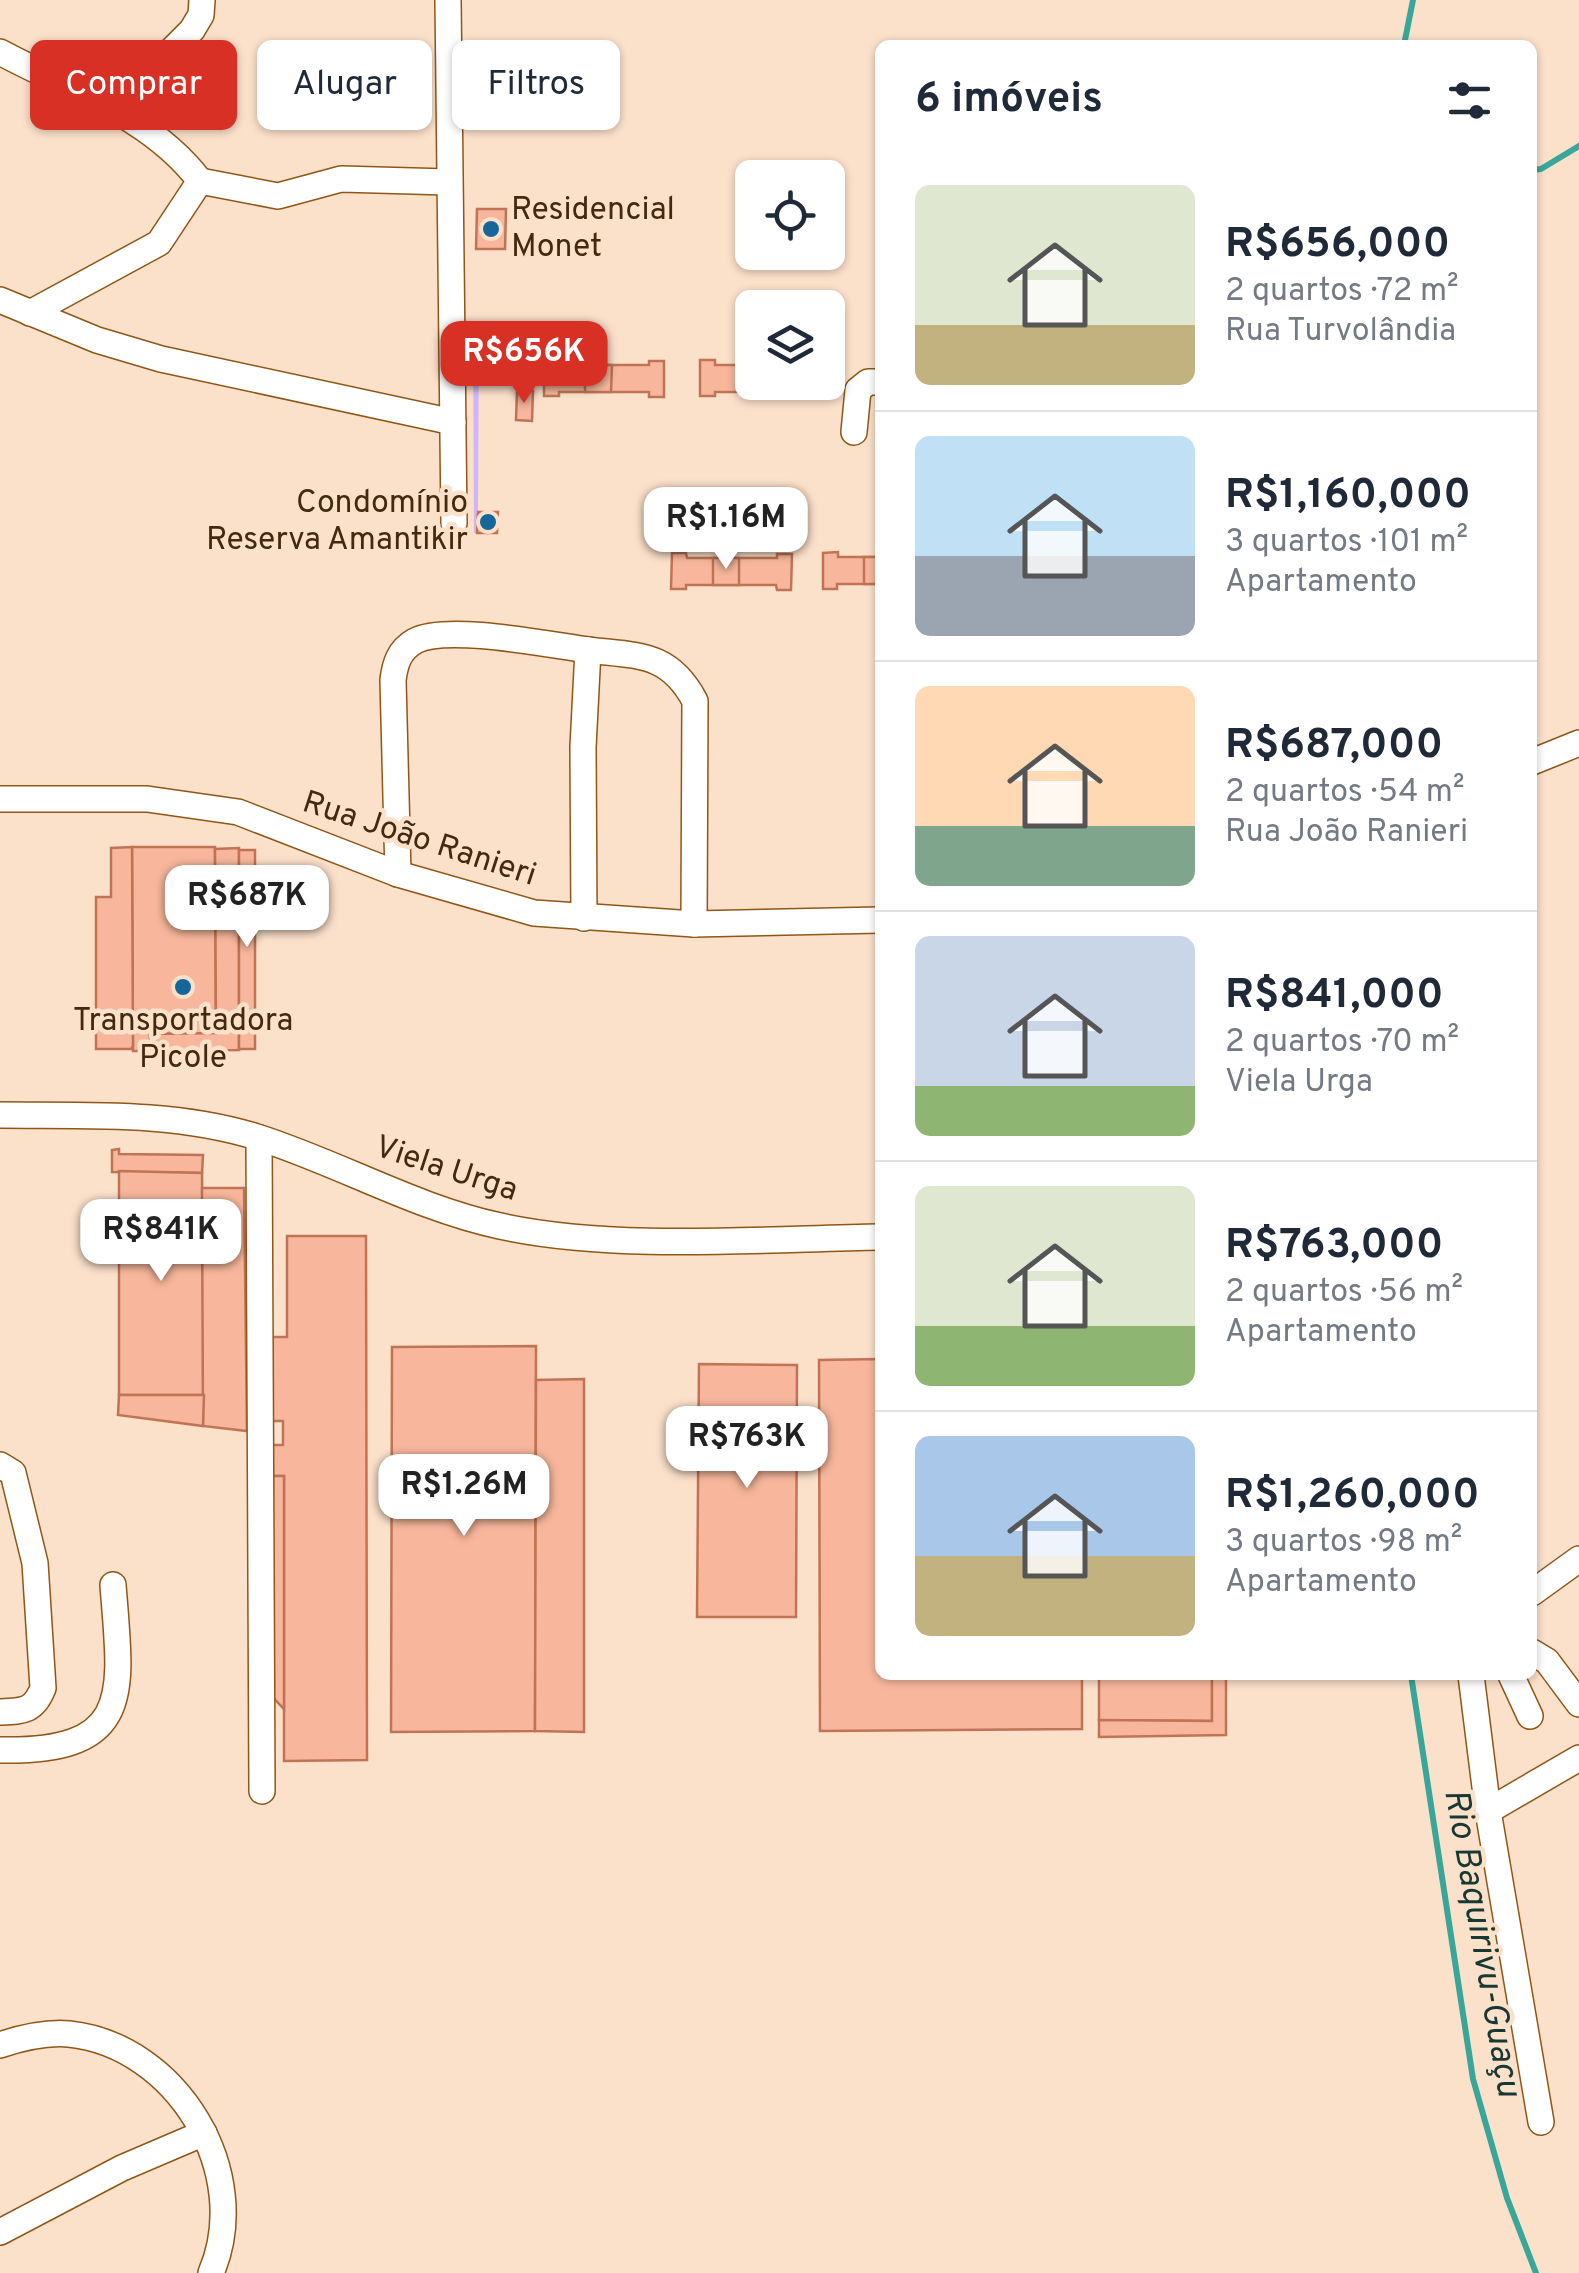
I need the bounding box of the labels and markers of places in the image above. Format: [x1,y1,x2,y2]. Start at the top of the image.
place label: Residencial Monet [511,191,675,268]
marker: Residencial Monet [480,218,502,240]
pin: R$656K [443,321,605,406]
place label: Condomínio Reserva Amantikir [206,484,468,561]
pin: R$1.16M [634,487,818,572]
marker: Condomínio Reserva Amantikir [477,511,499,533]
pin: R$687K [166,865,328,950]
marker: Transportadora Picole [172,976,194,998]
place label: Transportadora Picole [73,1002,293,1079]
pin: R$841K [80,1199,242,1284]
pin: R$763K [666,1406,828,1491]
pin: R$1.26M [372,1454,556,1539]

